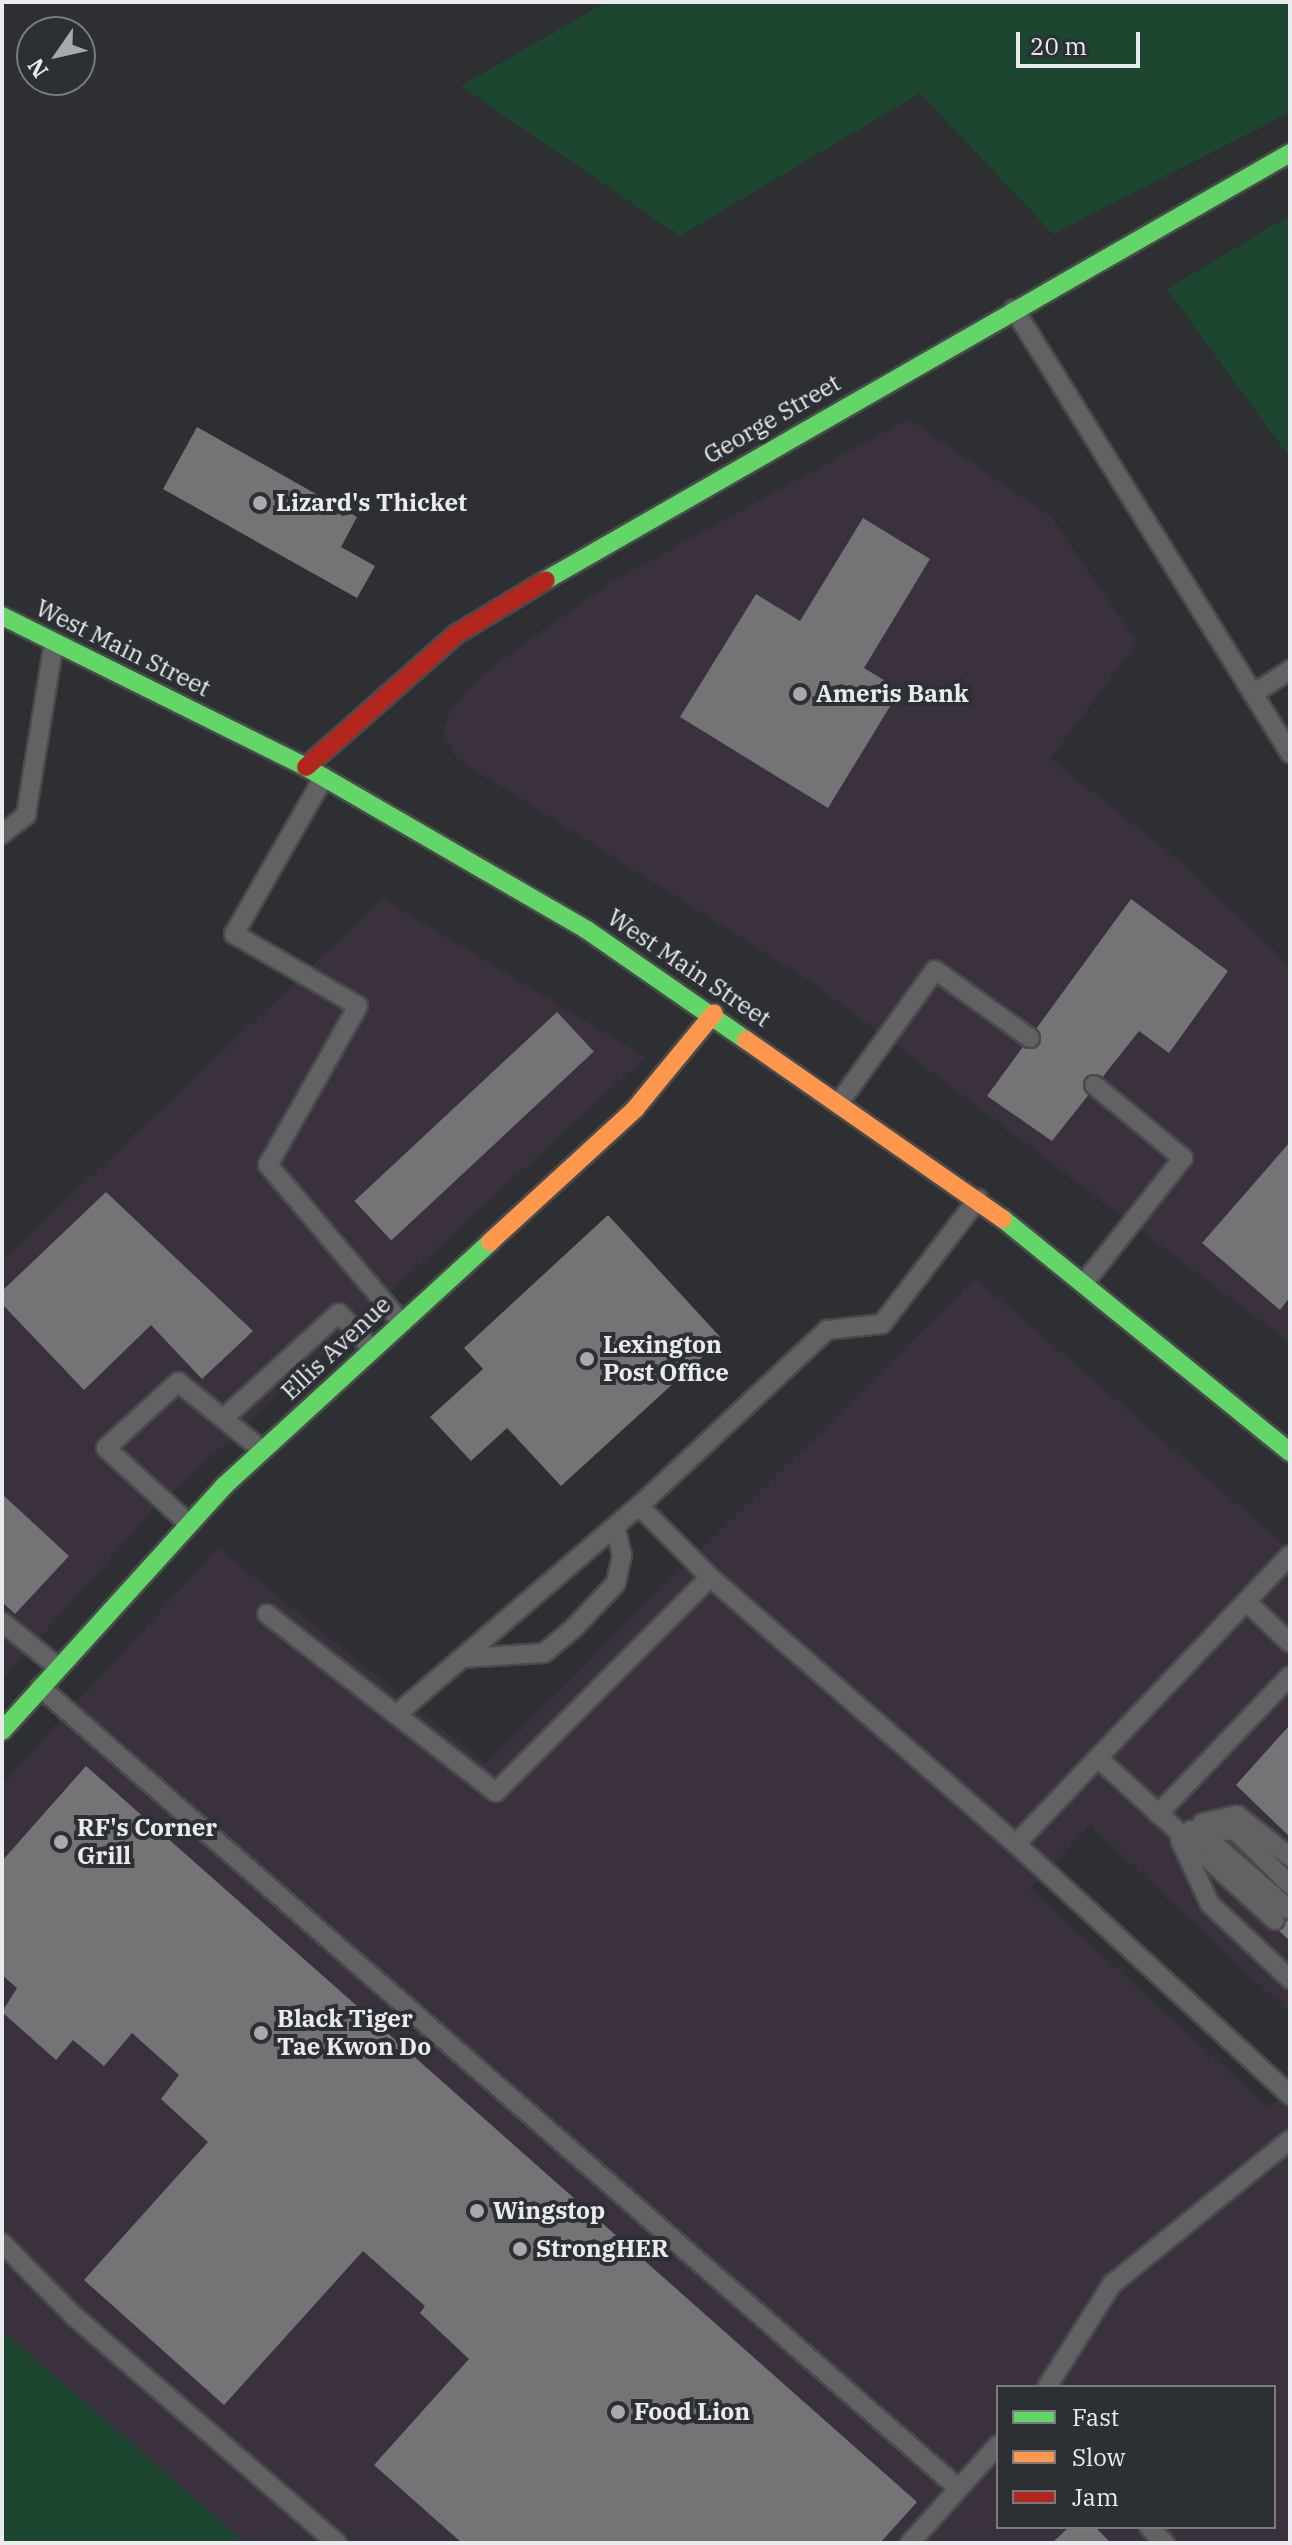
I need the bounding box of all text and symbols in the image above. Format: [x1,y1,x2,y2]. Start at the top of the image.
north arrow [16,16,96,96]
scale bar [1020,16,1144,66]
text: 20 m [1030,30,1087,62]
text: N [20,53,54,84]
street label: George Street [699,368,845,470]
place label: Lizard's Thicket [276,489,467,517]
marker: Lizard's Thicket [251,494,269,512]
street label: West Main Street [31,593,215,703]
place label: Ameris Bank [816,680,969,708]
marker: Ameris Bank [791,685,809,703]
street label: West Main Street [602,903,776,1033]
street label: Ellis Avenue [275,1290,397,1406]
place label: Lexington Post Office [603,1331,729,1387]
marker: Lexington Post Office [578,1350,596,1368]
place label: RF's Corner Grill [77,1814,217,1870]
marker: RF's Corner Grill [52,1833,70,1851]
place label: Black Tiger Tae Kwon Do [277,2005,431,2061]
marker: Black Tiger Tae Kwon Do [252,2024,270,2042]
place label: Wingstop [493,2197,605,2225]
marker: Wingstop [468,2202,486,2220]
place label: StrongHER [536,2235,669,2263]
marker: StrongHER [511,2240,529,2258]
legend [996,2385,1276,2529]
place label: Food Lion [634,2398,750,2426]
text: Fast [1072,2401,1119,2433]
marker: Food Lion [609,2403,627,2421]
text: Slow [1072,2441,1125,2473]
text: Jam [1072,2481,1119,2513]

